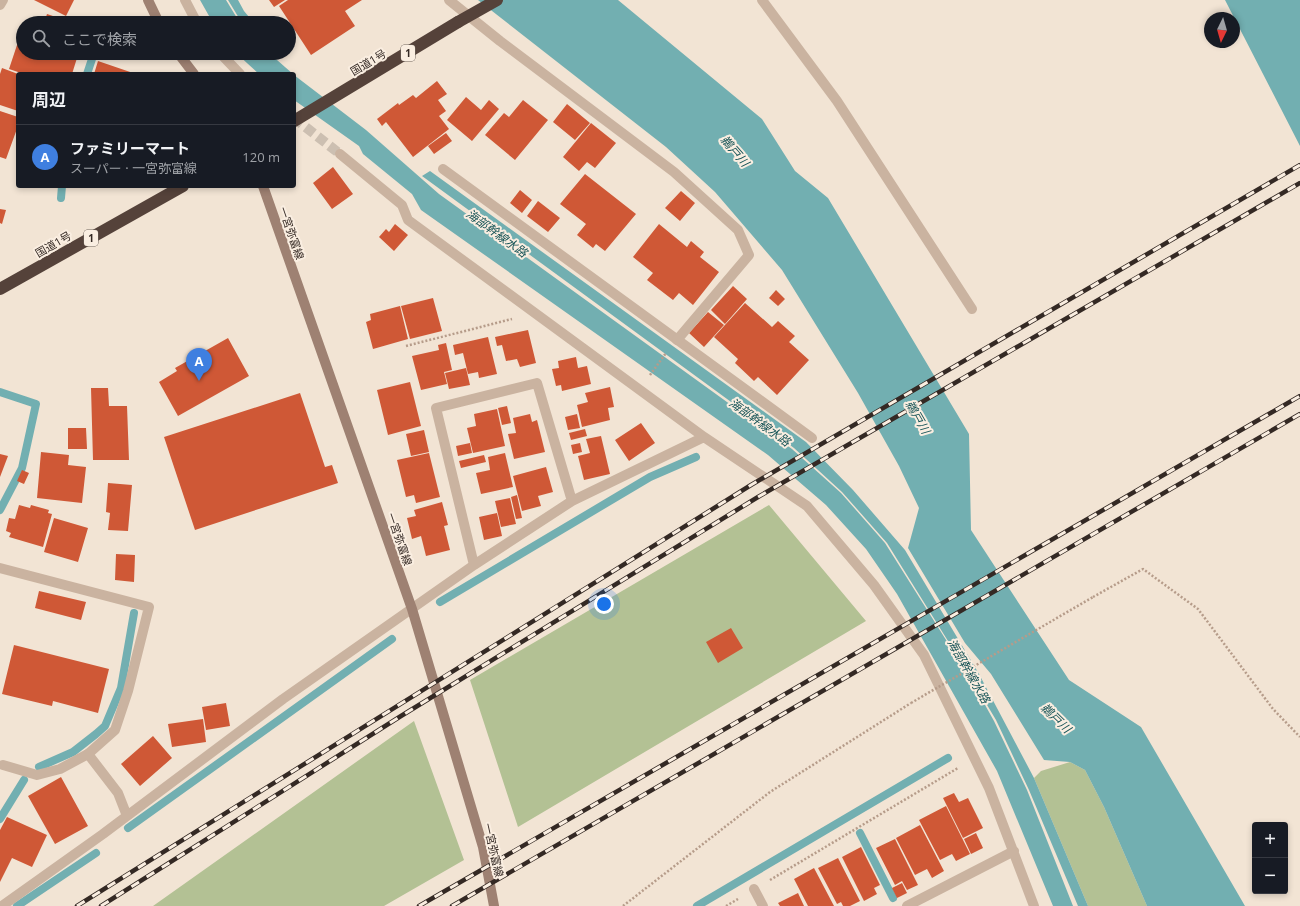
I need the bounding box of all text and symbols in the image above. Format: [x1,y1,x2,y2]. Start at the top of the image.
north arrow [1204,12,1240,48]
search box [16,16,296,60]
icon: search [30,27,52,49]
text: ここで検索 [62,29,137,49]
street label: 国道1号 [347,45,389,79]
road number: 1 [401,45,415,61]
text: 周辺 [32,88,66,111]
water label: 鵜戸川 [717,132,755,172]
text: ファミリーマート [70,138,190,158]
text: A [41,148,49,166]
text: 120 m [242,148,280,166]
text: スーパー · 一宮弥富線 [70,159,197,177]
street label: 一宮弥富線 [276,205,308,261]
water label: 海部幹線水路 [463,205,532,262]
street label: 国道1号 [32,228,74,260]
road number: 1 [84,230,98,246]
pin: A [186,348,212,381]
water label: 海部幹線水路 [726,394,795,451]
water label: 鵜戸川 [902,397,935,439]
street label: 一宮弥富線 [384,511,416,567]
your location [594,594,614,614]
water label: 海部幹線水路 [944,636,995,707]
water label: 鵜戸川 [1037,699,1076,738]
street label: 一宮弥富線 [481,822,507,878]
map controls [1252,822,1288,894]
button: + [1252,822,1288,858]
button: − [1252,858,1288,894]

